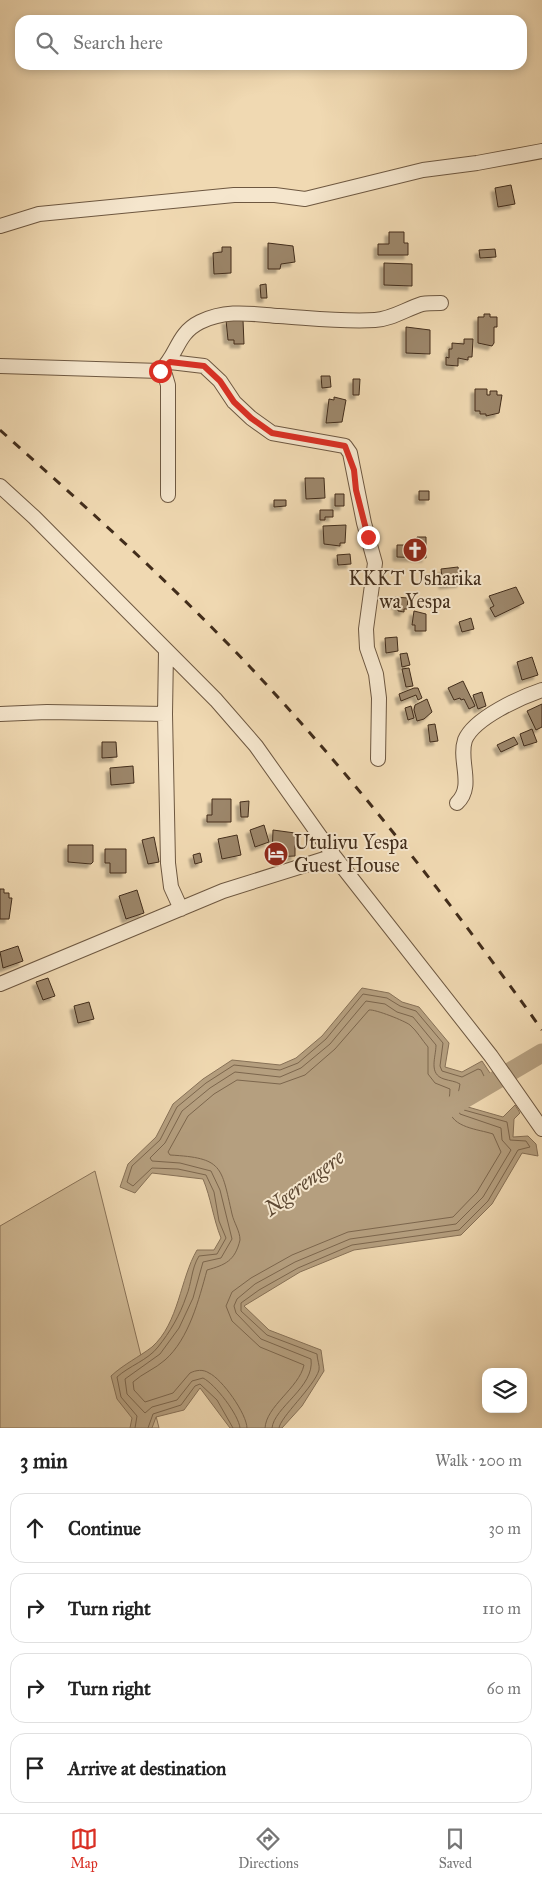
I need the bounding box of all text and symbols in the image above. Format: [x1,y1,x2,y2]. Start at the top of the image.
search box [15,15,527,70]
icon: search [33,29,61,57]
text: Search here [73,31,163,54]
route start [149,360,172,383]
route end [357,526,380,549]
church icon: KKKT Usharika wa Yespa [402,537,428,563]
place label: KKKT Usharika wa Yespa [348,566,482,613]
place label: Utulivu Yespa Guest House [294,830,408,877]
hotel icon: Utulivu Yespa Guest House [263,841,289,867]
water label: Ngerengere [258,1144,350,1222]
map controls [482,1368,527,1413]
button: layers [482,1368,527,1413]
text: 3 min [20,1448,68,1474]
text: Walk · 200 m [435,1451,522,1470]
icon: ahead [21,1514,49,1542]
text: Continue [68,1517,141,1540]
text: 30 m [488,1519,521,1538]
icon: right [21,1594,49,1622]
text: Turn right [68,1597,151,1620]
text: 110 m [482,1599,521,1618]
icon: right [21,1674,49,1702]
text: Turn right [68,1677,151,1700]
text: 60 m [487,1679,521,1698]
icon: arrive [21,1754,49,1782]
text: Arrive at destination [68,1757,226,1780]
tab: Map [70,1825,98,1872]
tab: Directions [238,1825,299,1872]
tab: Saved [439,1825,472,1872]

